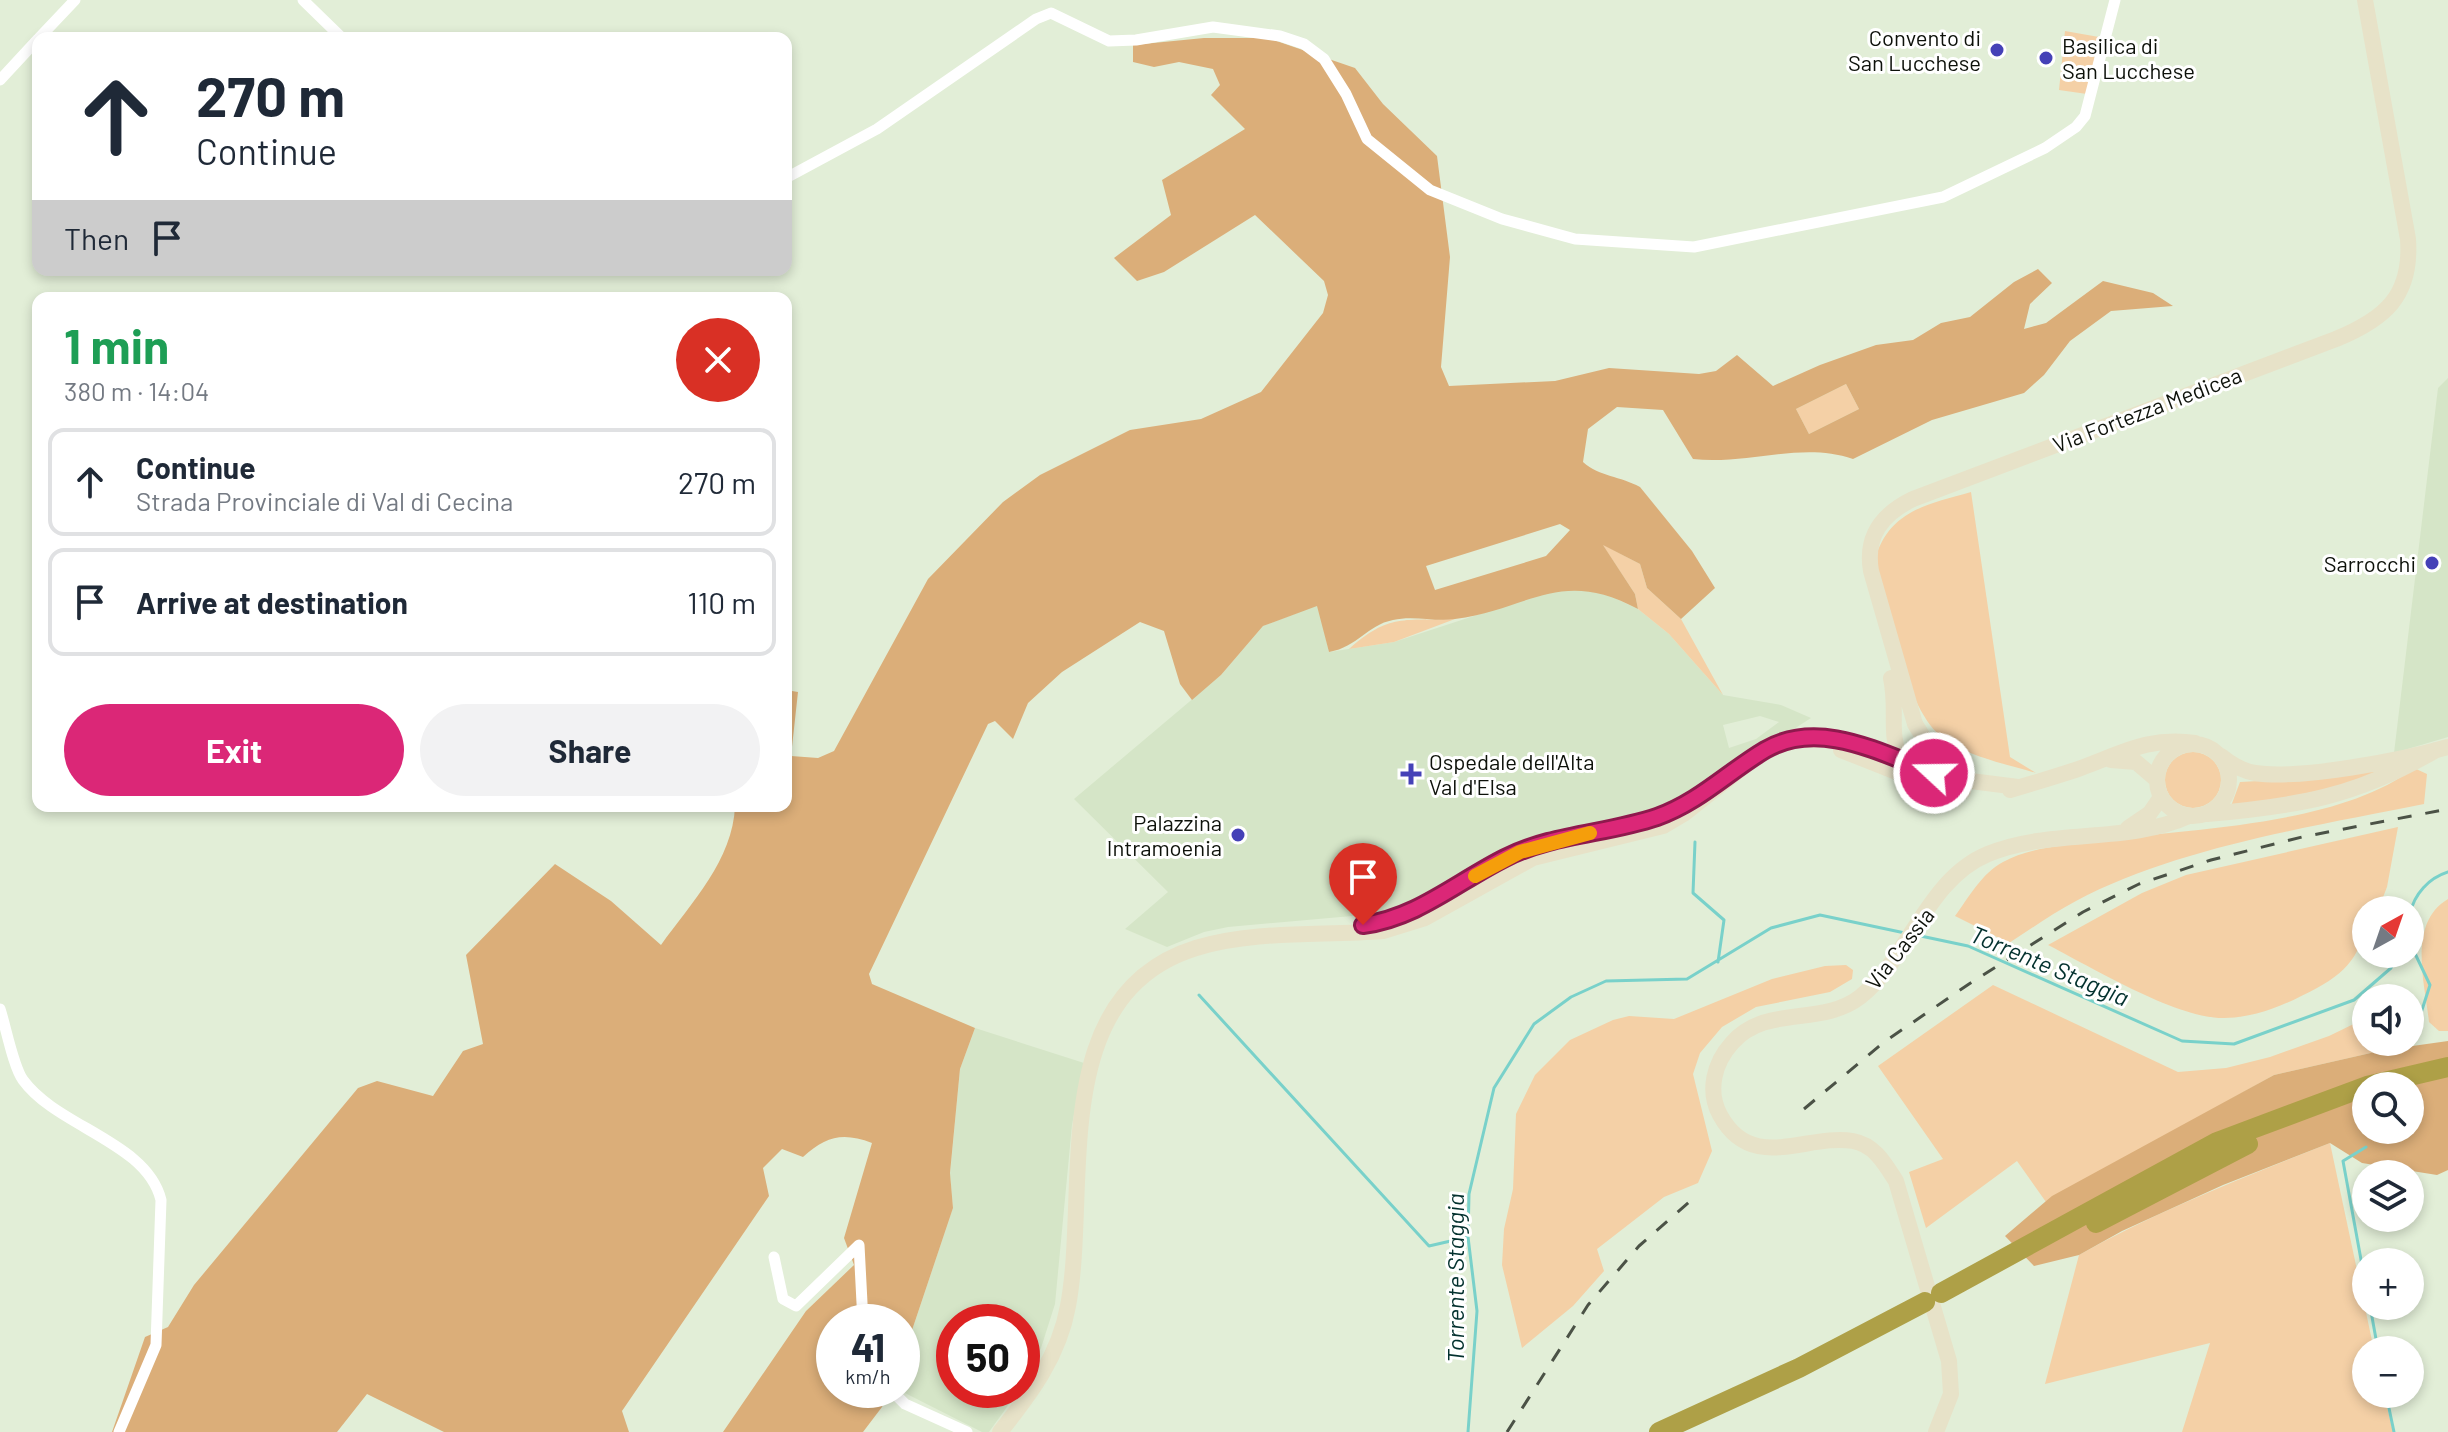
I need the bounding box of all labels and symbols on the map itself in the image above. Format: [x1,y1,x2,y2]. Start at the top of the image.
place label: Convento di San Lucchese [1848,24,1981,75]
place label: Basilica di San Lucchese [2062,32,2195,83]
marker: Convento di San Lucchese [1988,41,2006,59]
marker: Basilica di San Lucchese [2037,49,2055,67]
street label: Via Fortezza Medicea [2049,361,2245,457]
place label: Sarrocchi [2324,550,2416,576]
marker: Sarrocchi [2423,554,2441,572]
position arrow [1892,731,1976,815]
place label: Ospedale dell'Alta Val d'Elsa [1429,748,1595,799]
marker: Ospedale dell'Alta Val d'Elsa [1400,763,1422,785]
place label: Palazzina Intramoenia [1107,809,1222,860]
marker: Palazzina Intramoenia [1229,826,1247,844]
pin [1329,843,1397,925]
north arrow [2352,896,2424,968]
street label: Via Cassia [1859,902,1939,994]
water label: Torrente Staggia [1966,919,2134,1011]
water label: Torrente Staggia [1440,1193,1469,1363]
speed limit sign: 50 [936,1304,1040,1408]

